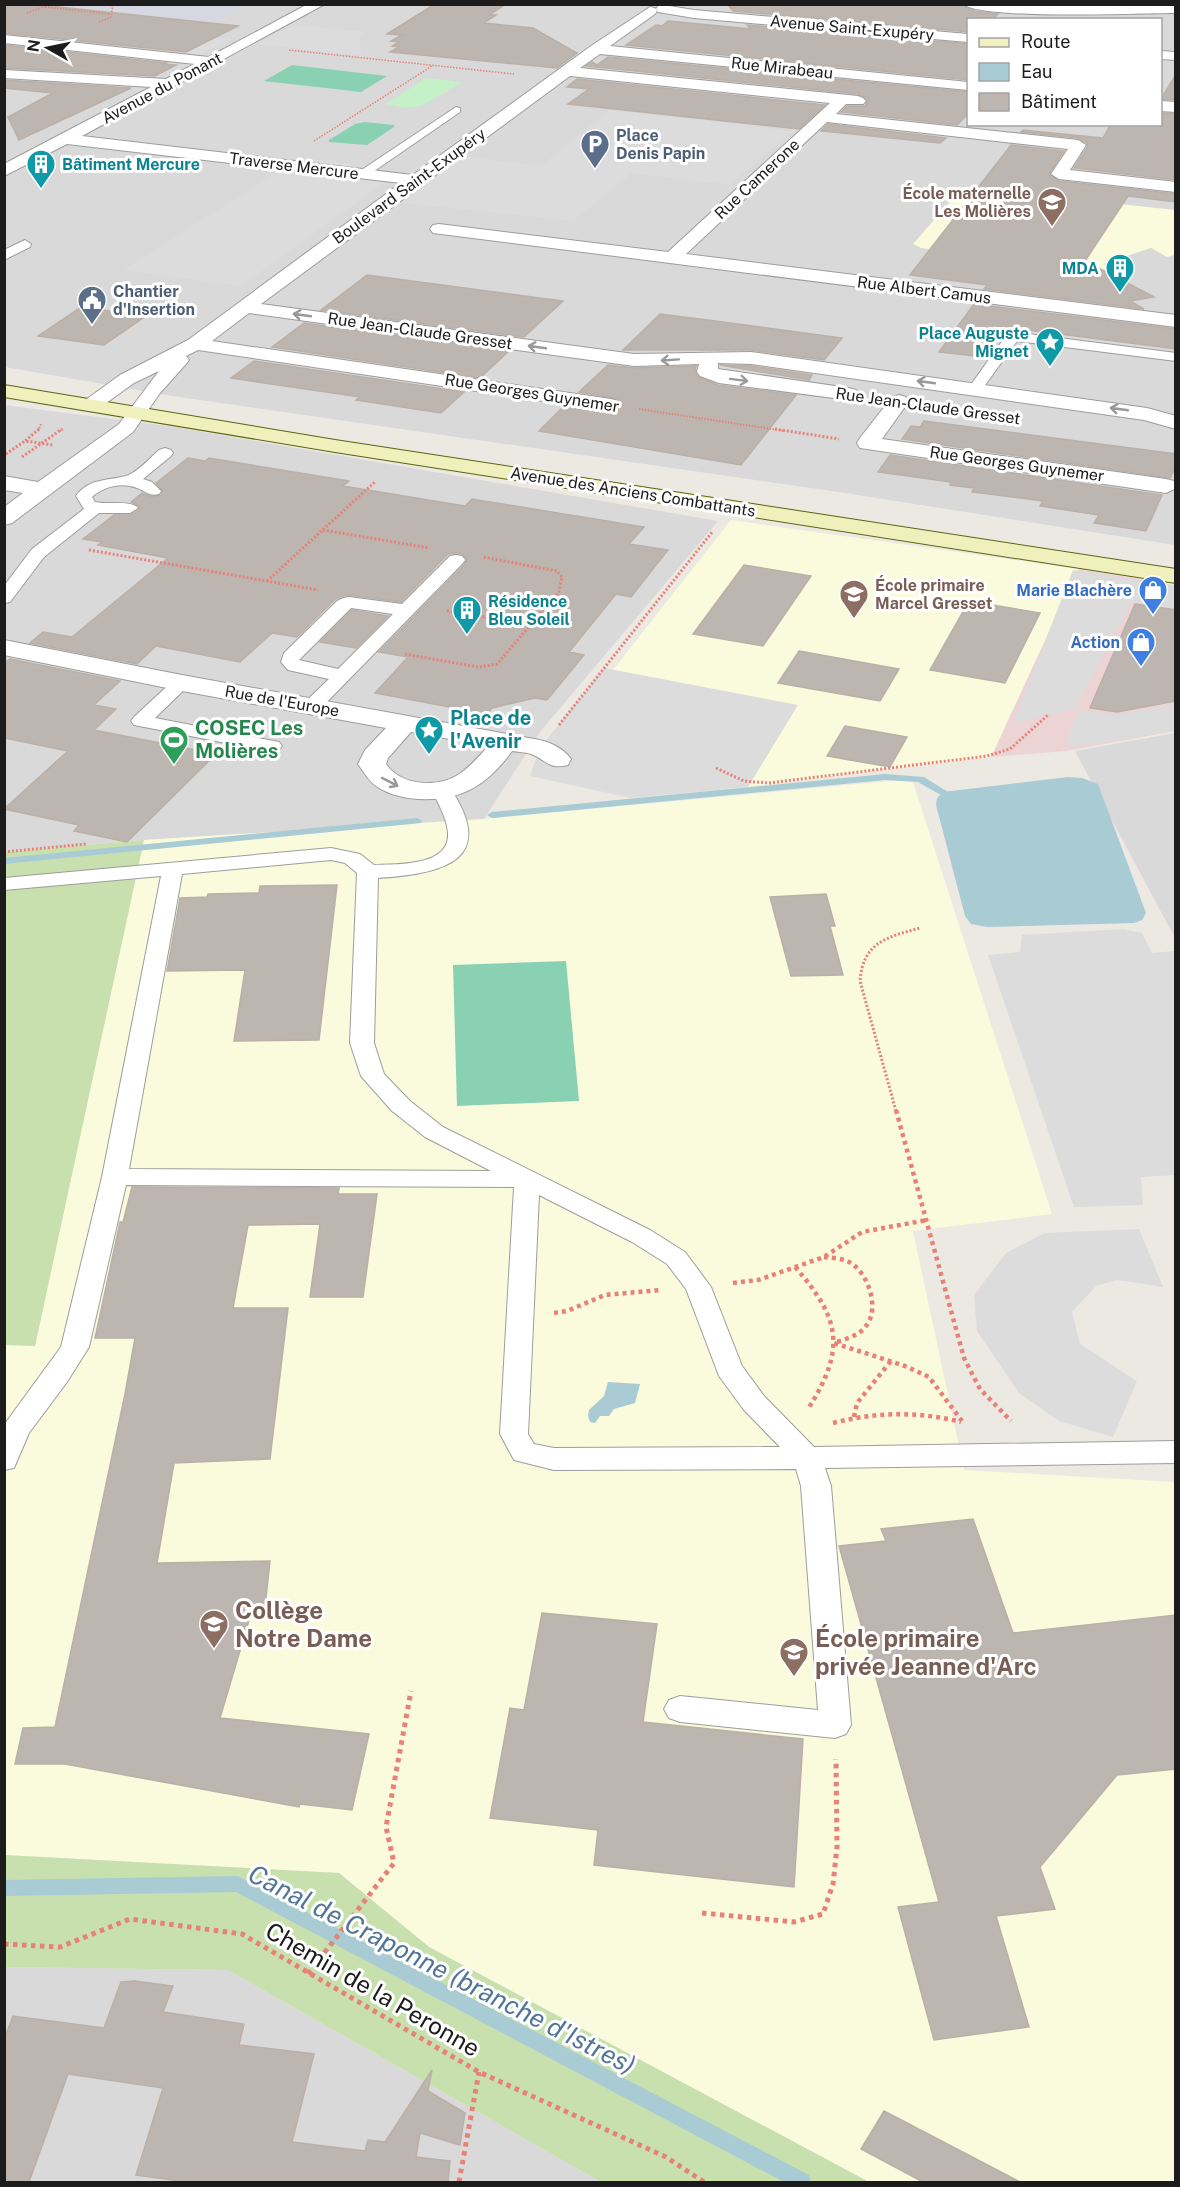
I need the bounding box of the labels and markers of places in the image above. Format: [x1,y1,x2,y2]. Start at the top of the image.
place label: Place Denis Papin [616,126,705,163]
parking icon: Place Denis Papin [579,128,611,170]
building icon: Bâtiment Mercure [25,148,57,190]
place label: Bâtiment Mercure [62,155,200,174]
place label: École maternelle Les Molières [902,183,1031,221]
school or university icon: École maternelle Les Molières [1036,186,1068,228]
building icon: MDA [1104,252,1136,294]
place label: MDA [1062,259,1099,278]
place label: Chantier d'Insertion [113,282,195,319]
public building icon: Chantier d'Insertion [76,284,108,326]
place label: Place Auguste Mignet [918,324,1029,361]
place icon: Place Auguste Mignet [1034,326,1066,368]
shop icon: Marie Blachère [1137,574,1169,616]
place label: École primaire Marcel Gresset [875,575,993,613]
school or university icon: École primaire Marcel Gresset [838,578,870,620]
place label: Marie Blachère [1016,581,1132,600]
place label: Résidence Bleu Soleil [488,592,570,629]
building icon: Résidence Bleu Soleil [451,594,483,636]
shop icon: Action [1125,626,1157,668]
place label: Action [1071,633,1120,652]
place label: Place de l'Avenir [450,706,531,753]
place icon: Place de l'Avenir [413,714,445,756]
place label: COSEC Les Molières [195,716,303,763]
sports icon: COSEC Les Molières [158,724,190,766]
place label: Collège Notre Dame [235,1596,372,1652]
school or university icon: Collège Notre Dame [198,1608,230,1650]
place label: École primaire privée Jeanne d'Arc [815,1624,1037,1680]
school or university icon: École primaire privée Jeanne d'Arc [778,1636,810,1678]

